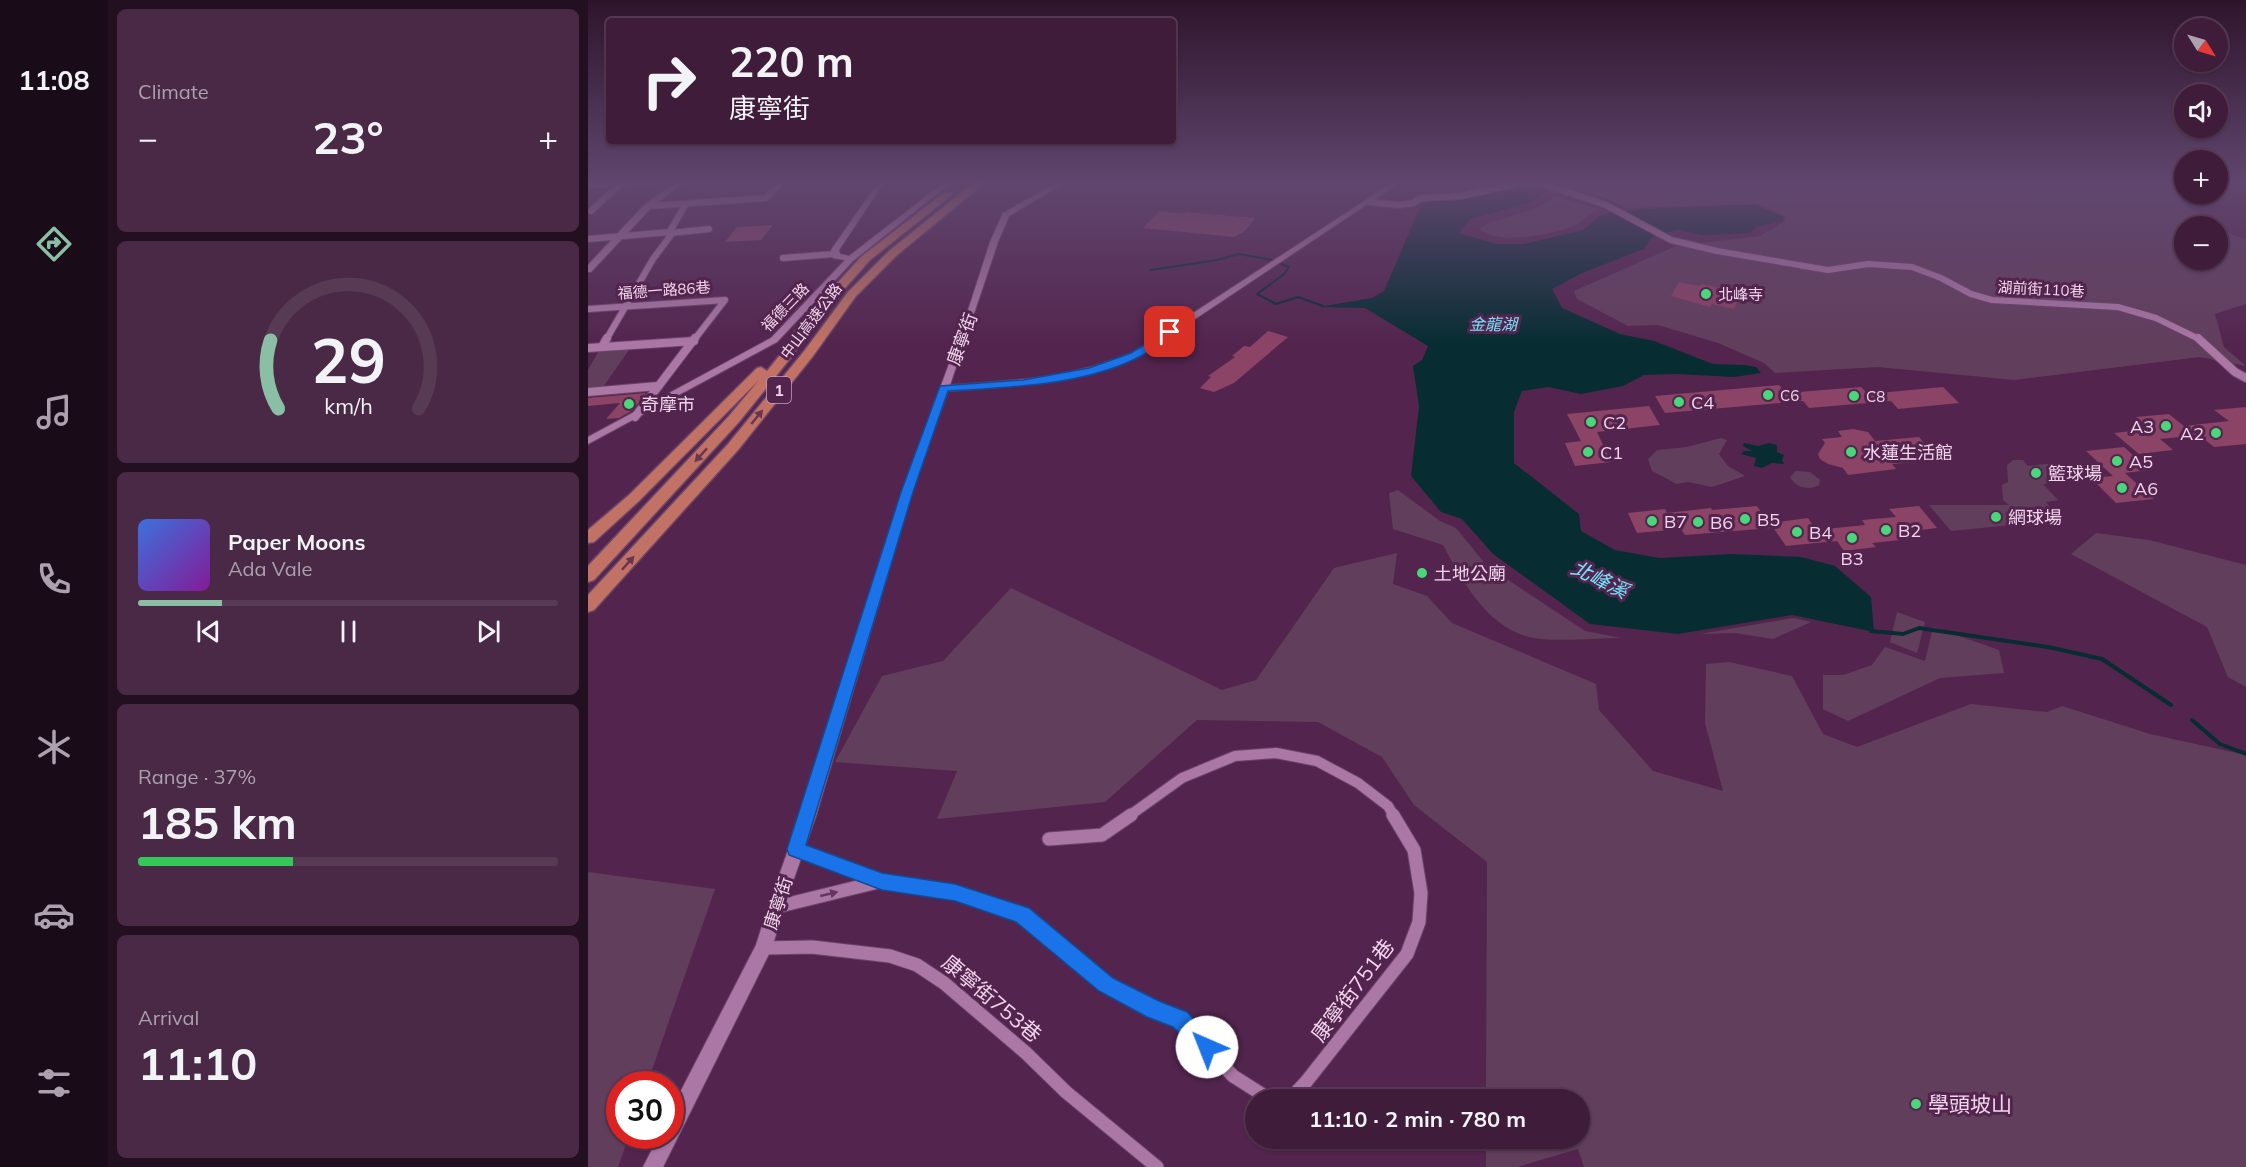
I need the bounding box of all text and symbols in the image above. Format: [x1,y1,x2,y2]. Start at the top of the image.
north arrow [2174,18,2228,72]
map controls [2174,18,2228,270]
text: 220 m [729,35,854,88]
icon: right [630,42,708,120]
text: 11:08 [18,63,90,97]
text: Climate [138,79,209,104]
button: sound [2174,84,2228,138]
text: 康寧街 [729,91,810,125]
text: 23° [312,109,384,165]
text: − [138,117,158,158]
text: + [538,117,558,158]
button: + [2174,150,2228,204]
button: − [2174,216,2228,270]
icon: directions [33,223,75,265]
street label: 福德一路86巷 [617,277,711,303]
street label: 湖前街110巷 [1997,277,2085,301]
street label: 福德三路 [757,279,813,335]
street label: 中山高速公路 [776,279,846,363]
place label: 北峰寺 [1718,285,1763,304]
marker: 北峰寺 [1699,287,1713,301]
pin [1144,306,1195,357]
street label: 康寧街 [942,310,982,368]
water label: 金龍湖 [1469,314,1520,334]
icon: arrive [1153,315,1186,348]
text: 29 [311,320,385,399]
road number: 1 [767,377,791,403]
place label: C6 [1780,386,1799,405]
place label: C8 [1866,387,1885,406]
marker: C6 [1761,388,1775,402]
marker: C8 [1847,389,1861,403]
icon: music [33,391,75,433]
place label: C4 [1691,391,1714,414]
text: km/h [324,392,372,419]
place label: 奇摩市 [641,393,695,416]
marker: C4 [1672,395,1686,409]
marker: 奇摩市 [622,397,636,411]
one-way arrow [750,410,763,425]
place label: C2 [1603,411,1626,434]
marker: C2 [1584,415,1598,429]
place label: A3 [2130,415,2154,438]
marker: A3 [2159,419,2173,433]
place label: A2 [2180,422,2204,445]
marker: A2 [2209,426,2223,440]
place label: C1 [1600,441,1623,464]
place label: 水蓮生活館 [1863,441,1953,464]
marker: C1 [1581,445,1595,459]
marker: 水蓮生活館 [1844,445,1858,459]
one-way arrow [695,447,708,462]
place label: A5 [2129,450,2153,473]
marker: A5 [2110,454,2124,468]
place label: 籃球場 [2048,462,2102,485]
marker: 籃球場 [2029,466,2043,480]
place label: A6 [2134,477,2158,500]
marker: A6 [2115,481,2129,495]
place label: 網球場 [2008,506,2062,529]
place label: B5 [1757,508,1780,531]
place label: B7 [1664,510,1687,533]
marker: 網球場 [1989,510,2003,524]
place label: B6 [1710,511,1733,534]
marker: B5 [1738,512,1752,526]
marker: B7 [1645,514,1659,528]
marker: B6 [1691,515,1705,529]
place label: B2 [1898,519,1921,542]
place label: B4 [1809,521,1832,544]
marker: B2 [1879,523,1893,537]
marker: B4 [1790,525,1804,539]
text: Paper Moons [228,528,366,556]
marker: B3 [1845,531,1859,545]
place label: B3 [1840,547,1864,570]
water label: 北峰溪 [1568,555,1635,605]
text: Ada Vale [228,556,312,581]
one-way arrow [621,556,635,571]
icon: phone [33,558,75,600]
place label: 土地公廟 [1434,562,1506,585]
marker: 土地公廟 [1415,566,1429,580]
icon: previous [192,615,225,648]
icon: pause [332,615,365,648]
icon: next [472,615,505,648]
icon: climate [33,726,75,768]
text: Range · 37% [138,764,256,789]
text: 185 km [138,794,297,850]
street label: 康寧街 [759,874,797,932]
one-way arrow [819,889,838,898]
icon: car [33,894,75,936]
street label: 康寧街751巷 [1305,934,1399,1046]
street label: 康寧街753巷 [937,949,1047,1047]
text: Arrival [138,1005,199,1030]
position arrow [1175,1015,1239,1079]
text: 11:10 [138,1035,257,1091]
icon: filters [33,1062,75,1104]
speed limit sign: 30 [606,1071,684,1149]
place label: 學頭坡山 [1928,1091,2012,1117]
marker: 學頭坡山 [1909,1097,1923,1111]
text: 11:10 · 2 min · 780 m [1309,1105,1526,1133]

